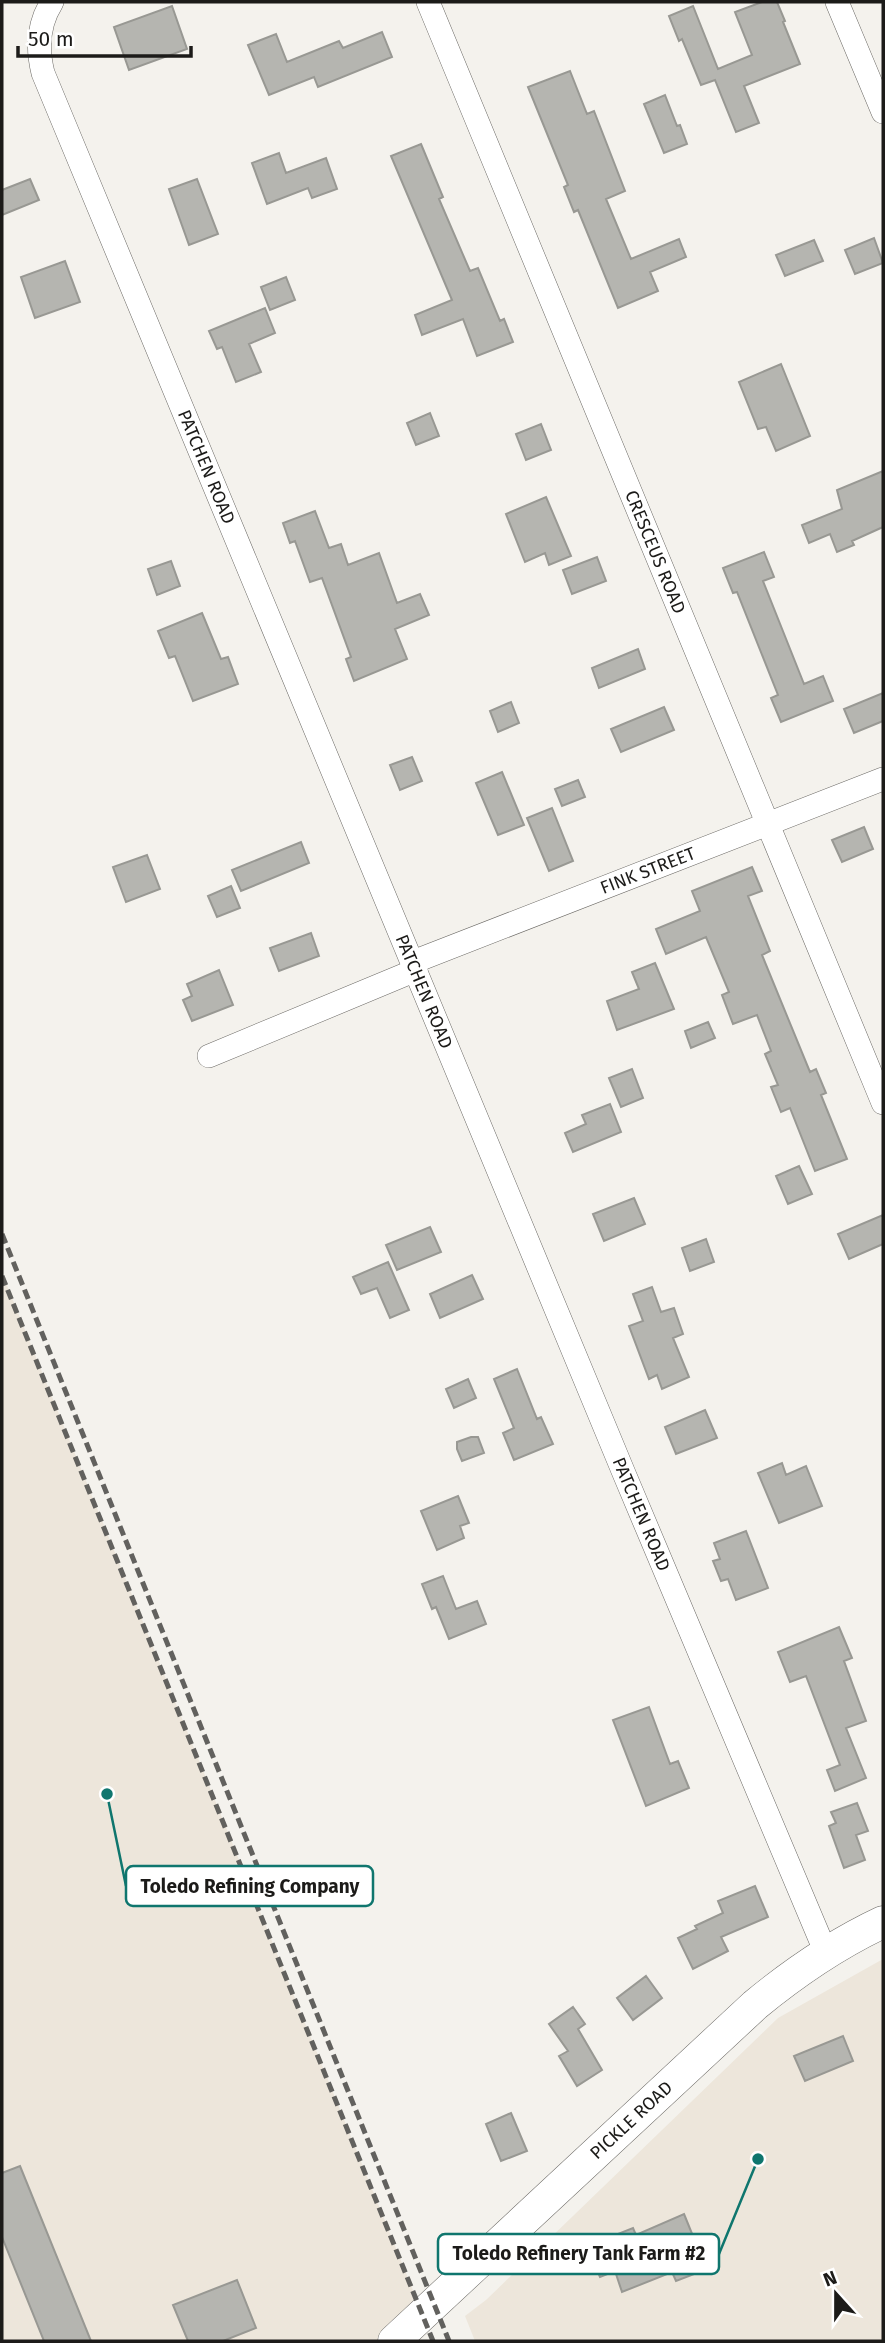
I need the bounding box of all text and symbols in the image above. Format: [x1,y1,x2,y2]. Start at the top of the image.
scale bar [18,14,191,58]
text: 50 m [28,26,74,52]
street label: PATCHEN ROAD [173,407,240,527]
street label: CRESCEUS ROAD [620,487,690,617]
street label: FINK STREET [597,842,699,899]
street label: PATCHEN ROAD [391,931,457,1052]
street label: PATCHEN ROAD [608,1454,675,1574]
callout: Toledo Refining Company [126,1866,373,1906]
text: Toledo Refining Company [141,1875,360,1898]
street label: PICKLE ROAD [585,2077,677,2164]
callout: Toledo Refinery Tank Farm #2 [438,2234,719,2274]
text: Toledo Refinery Tank Farm #2 [453,2242,706,2265]
north arrow [801,2259,871,2329]
text: N [820,2266,840,2292]

